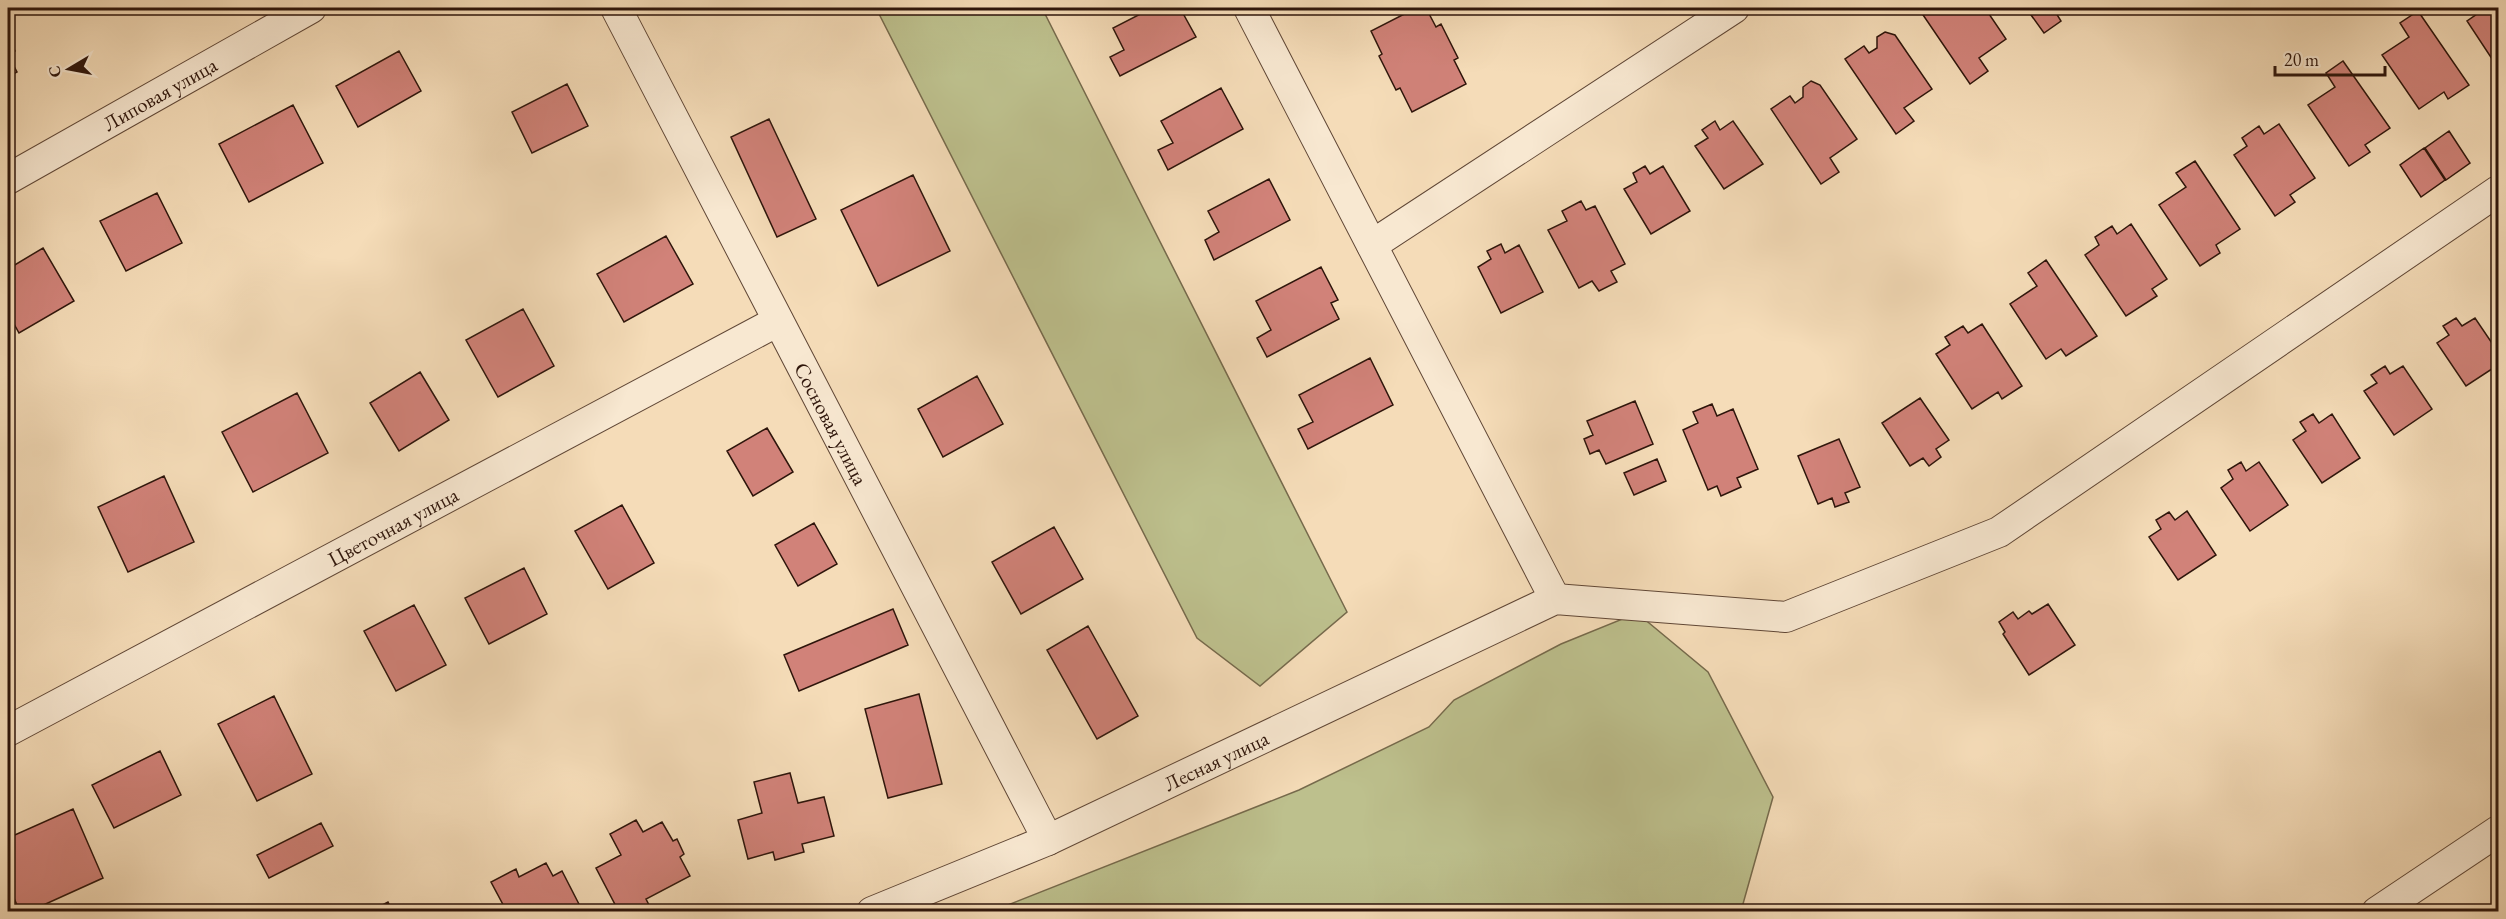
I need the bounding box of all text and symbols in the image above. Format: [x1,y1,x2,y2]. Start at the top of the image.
north arrow [39,39,99,99]
scale bar [2275,39,2384,77]
text: 20 m [2284,48,2319,71]
street label: Липовая улица [98,50,222,136]
text: С [43,64,66,79]
street label: Сосновая улица [789,357,875,490]
street label: Цветочная улица [323,480,463,572]
street label: Лесная улица [1159,723,1273,797]

